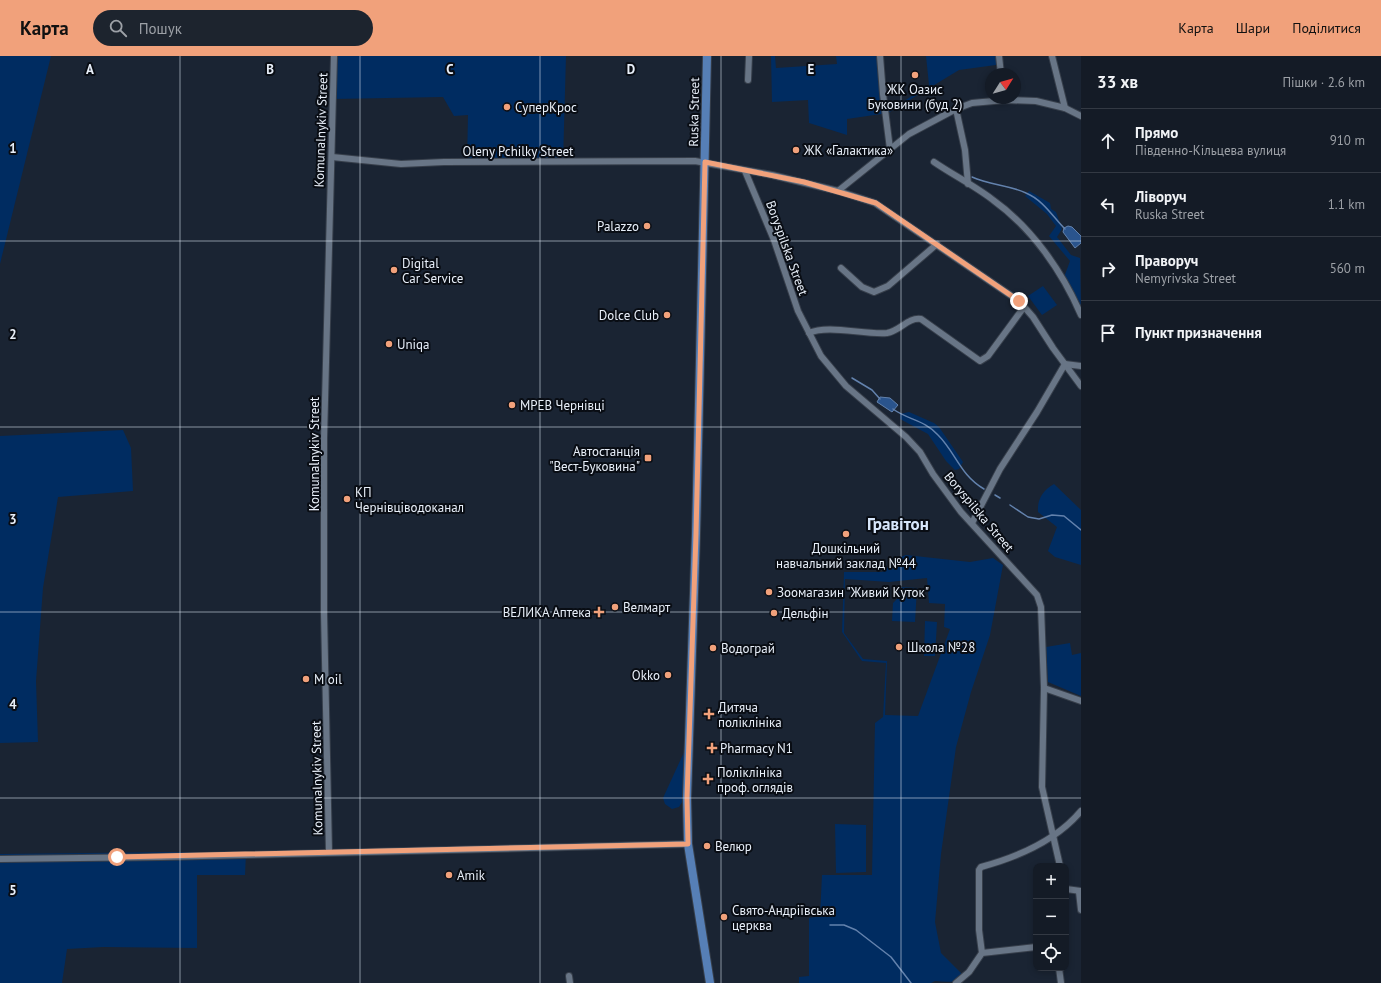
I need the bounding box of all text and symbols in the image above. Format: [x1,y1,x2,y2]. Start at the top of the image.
search box [93,10,373,46]
text: Карта [20,16,69,40]
icon: search [107,17,129,39]
text: Пошук [139,19,182,38]
text: Карта [1178,19,1214,37]
text: Шари [1236,19,1270,37]
text: Поділитися [1292,19,1361,37]
text: A [86,61,94,78]
text: B [266,61,274,78]
text: C [446,61,454,78]
text: D [627,61,635,78]
text: E [808,61,815,78]
north arrow [985,68,1021,104]
marker: ЖК Оазис Буковини (буд 2) [910,70,920,80]
text: 33 хв [1097,71,1138,93]
street label: Komunalnykiv Street [311,72,332,188]
text: Пішки · 2.6 km [1282,74,1365,91]
street label: Ruska Street [685,77,703,147]
place label: ЖК Оазис Буковини (буд 2) [868,81,962,113]
place label: СуперКрос [515,99,577,116]
marker: СуперКрос [502,102,512,112]
text: Прямо [1135,123,1178,142]
icon: ahead [1097,130,1119,152]
text: 910 m [1330,132,1365,149]
text: 1 [9,140,17,157]
place label: ЖК «Галактика» [803,142,893,159]
text: Південно-Кільцева вулиця [1135,142,1286,159]
street label: Oleny Pchilky Street [463,143,574,160]
marker: ЖК «Галактика» [791,145,801,155]
text: Ліворуч [1135,187,1187,206]
icon: left [1097,194,1119,216]
text: 1.1 km [1328,196,1365,213]
street label: Boryspilska Street [762,198,812,298]
text: Ruska Street [1135,206,1204,223]
place label: Palazzo [597,218,639,235]
marker: Palazzo [642,221,652,231]
text: Праворуч [1135,251,1198,270]
place label: Digital Car Service [402,255,463,287]
icon: right [1097,258,1119,280]
text: 560 m [1330,260,1365,277]
marker: Digital Car Service [389,265,399,275]
text: Nemyrivska Street [1135,270,1236,287]
route end [1010,292,1028,310]
place label: Dolce Club [599,307,659,324]
marker: Dolce Club [662,310,672,320]
icon: arrive [1097,322,1119,344]
text: Пункт призначення [1135,323,1262,342]
text: 2 [9,326,17,343]
place label: Uniqa [397,336,430,353]
marker: Uniqa [384,339,394,349]
street label: Komunalnykiv Street [306,396,323,511]
place label: МРЕВ Чернівці [520,397,605,414]
marker: МРЕВ Чернівці [507,400,517,410]
place label: Автостанція "Вест-Буковина" [549,443,640,475]
marker: Автостанція "Вест-Буковина" [643,453,653,463]
street label: Boryspilska Street [940,468,1018,556]
place label: КП Чернівціводоканал [355,484,464,516]
marker: КП Чернівціводоканал [342,494,352,504]
text: 3 [9,511,17,528]
district label: Гравітон [867,513,929,535]
marker: Дошкільний навчальний заклад №44 [841,529,851,539]
place label: Дошкільний навчальний заклад №44 [776,540,916,572]
place label: Зоомагазин "Живий Куток" [777,584,929,601]
marker: Зоомагазин "Живий Куток" [764,587,774,597]
place label: Велмарт [623,599,671,616]
marker: Велмарт [610,602,620,612]
place label: ВЕЛИКА Аптека [503,604,591,621]
place label: Дельфін [782,605,829,622]
marker: ВЕЛИКА Аптека [594,607,604,617]
marker: Дельфін [769,608,779,618]
place label: Школа №28 [907,639,975,656]
place label: Водограй [721,640,775,657]
marker: Школа №28 [894,642,904,652]
marker: Водограй [708,643,718,653]
place label: Okko [632,667,660,684]
marker: Okko [663,670,673,680]
place label: M oil [314,671,342,688]
marker: M oil [301,674,311,684]
text: 4 [9,696,17,713]
place label: Дитяча поліклініка [718,699,782,731]
marker: Дитяча поліклініка [703,708,715,720]
street label: Komunalnykiv Street [307,720,326,835]
place label: Pharmacy N1 [720,740,793,757]
marker: Pharmacy N1 [707,743,717,753]
place label: Поліклініка проф. оглядів [717,764,793,796]
marker: Поліклініка проф. оглядів [702,773,714,785]
place label: Велюр [715,838,752,855]
marker: Велюр [702,841,712,851]
route start [108,848,126,866]
map controls [1033,863,1069,971]
button: + [1033,863,1069,899]
place label: Amik [457,867,486,884]
marker: Amik [444,870,454,880]
text: 5 [9,882,17,899]
button: − [1033,899,1069,935]
place label: Свято-Андріївська церква [732,902,835,934]
marker: Свято-Андріївська церква [719,912,729,922]
button: locate [1033,935,1069,971]

